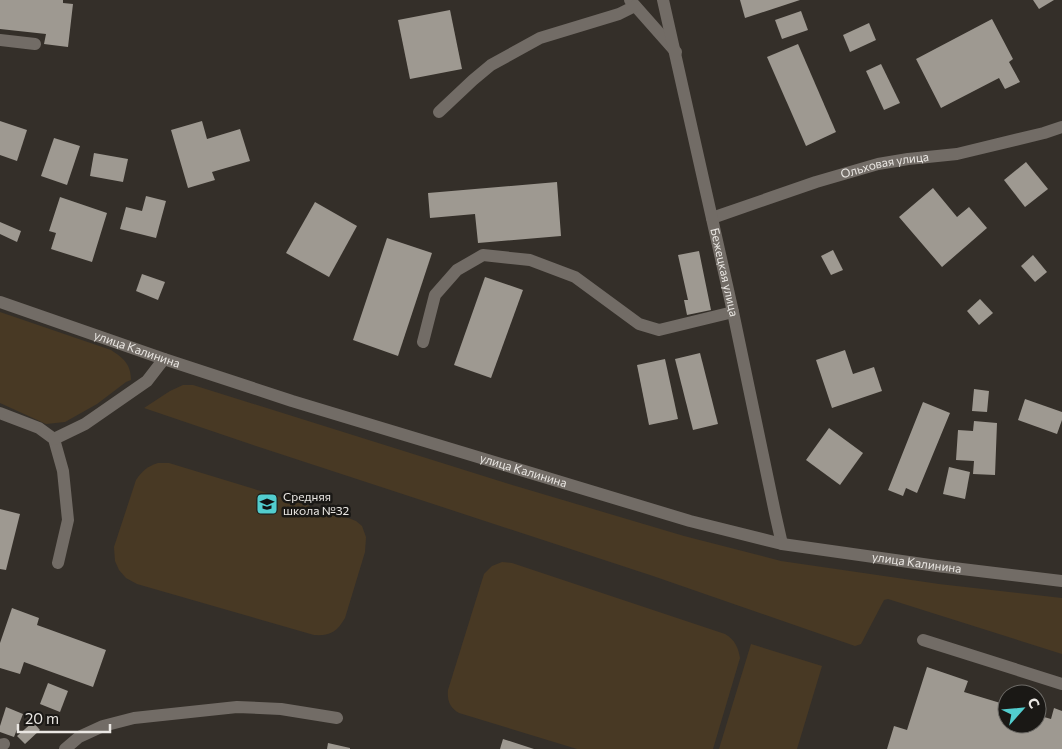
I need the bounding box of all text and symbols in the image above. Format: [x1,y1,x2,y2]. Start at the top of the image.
street label: Ольховая улица [839,149,930,181]
street label: Бежецкая улица [708,226,742,318]
street label: улица Калинина [92,327,182,370]
street label: улица Калинина [479,450,569,490]
place label: Средняя школа №32 [283,489,350,517]
school or university icon: Средняя школа №32 [255,492,279,516]
street label: улица Калинина [871,549,962,575]
north arrow [997,684,1047,734]
text: С [1024,695,1044,711]
scale bar [18,702,110,734]
text: 20 m [25,709,59,727]

